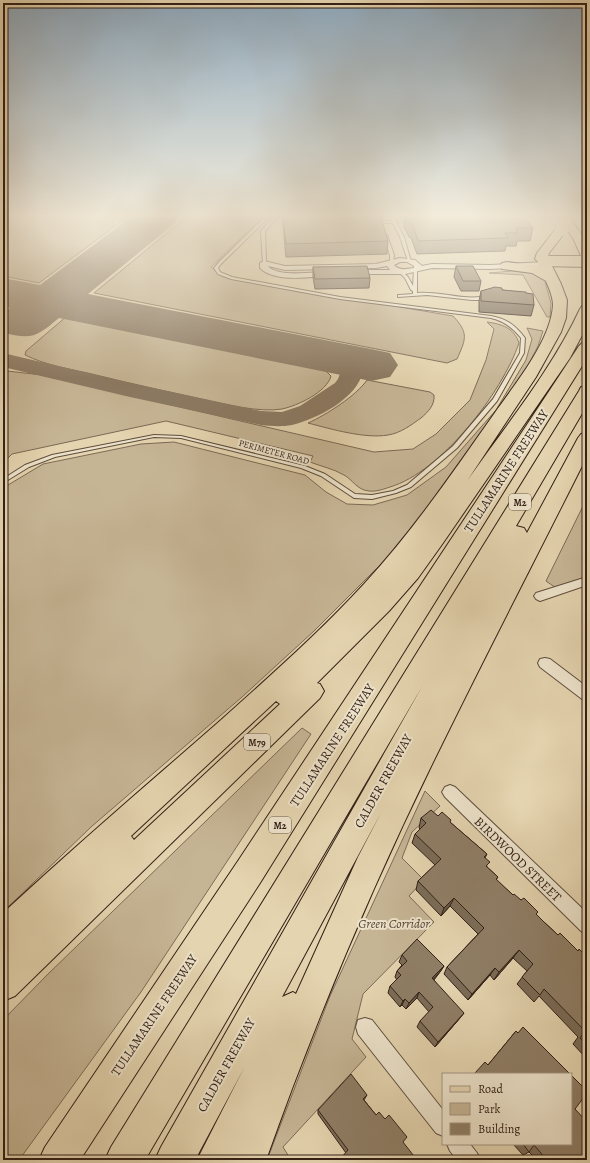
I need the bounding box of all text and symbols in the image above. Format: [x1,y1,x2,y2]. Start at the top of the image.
street label: TULLAMARINE FREEWAY [460,405,553,536]
street label: PERIMETER ROAD [237,437,311,467]
road number: M2 [509,494,531,510]
street label: TULLAMARINE FREEWAY [286,679,379,810]
street label: CALDER FREEWAY [350,730,416,831]
road number: M79 [244,734,270,750]
street label: BIRDWOOD STREET [471,813,565,905]
road number: M2 [269,817,291,833]
park label: Green Corridor [358,915,430,932]
street label: TULLAMARINE FREEWAY [107,950,202,1079]
street label: CALDER FREEWAY [193,1014,259,1115]
legend [442,1073,572,1145]
text: Road [478,1081,504,1097]
text: Park [478,1101,501,1117]
text: Building [478,1121,520,1137]

